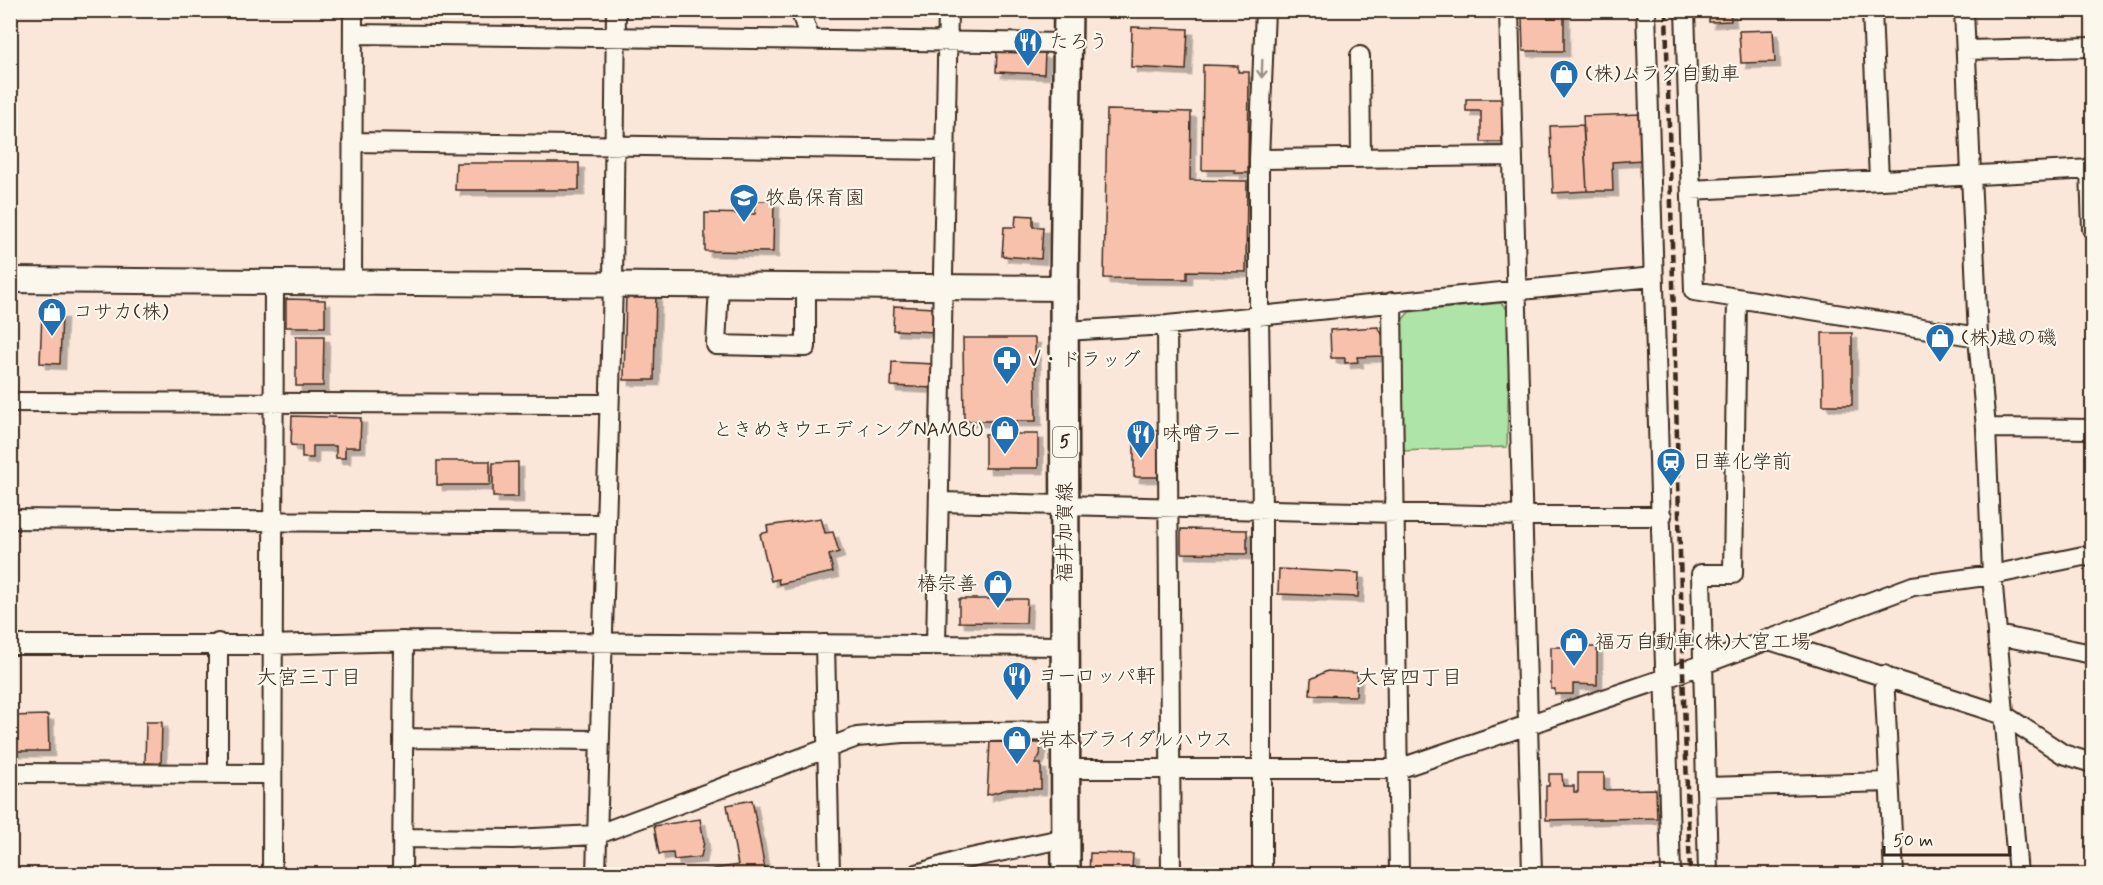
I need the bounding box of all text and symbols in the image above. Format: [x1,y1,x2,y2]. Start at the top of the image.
restaurant icon: たろう [1012,26,1044,68]
place label: たろう [1049,29,1109,56]
one-way arrow [1257,58,1268,78]
shop icon: (株)ムラタ自動車 [1548,58,1580,100]
place label: (株)ムラタ自動車 [1585,61,1740,88]
school or university icon: 牧島保育園 [728,182,760,224]
place label: 牧島保育園 [765,185,865,212]
shop icon: コサカ(株) [36,296,68,338]
place label: コサカ(株) [73,299,169,326]
shop icon: (株)越の磯 [1924,322,1956,364]
place label: (株)越の磯 [1961,325,2057,352]
pharmacy icon: V・ドラッグ [991,344,1023,386]
place label: V・ドラッグ [1028,347,1141,374]
shop icon: ときめきウエディングNAMBU [989,414,1021,456]
place label: ときめきウエディングNAMBU [713,417,984,444]
restaurant icon: 味噌ラー [1125,418,1157,460]
place label: 味噌ラー [1162,421,1242,448]
road number: 5 [1053,427,1077,457]
station icon: 日華化学前 [1655,446,1687,488]
place label: 日華化学前 [1692,449,1792,476]
street label: 福井加賀線 [1052,482,1079,582]
shop icon: 椿宗善 [982,568,1014,610]
place label: 椿宗善 [917,571,977,598]
shop icon: 福万自動車(株)大宮工場 [1558,626,1590,668]
place label: 福万自動車(株)大宮工場 [1595,629,1811,656]
restaurant icon: ヨーロッパ軒 [1001,660,1033,702]
place label: ヨーロッパ軒 [1038,663,1156,690]
district label: 大宮三丁目 [257,664,362,692]
district label: 大宮四丁目 [1358,664,1463,692]
shop icon: 岩本ブライダルハウス [1001,724,1033,766]
place label: 岩本ブライダルハウス [1038,727,1233,754]
scale bar [1884,819,2010,857]
text: 50 m [1893,829,1933,853]

